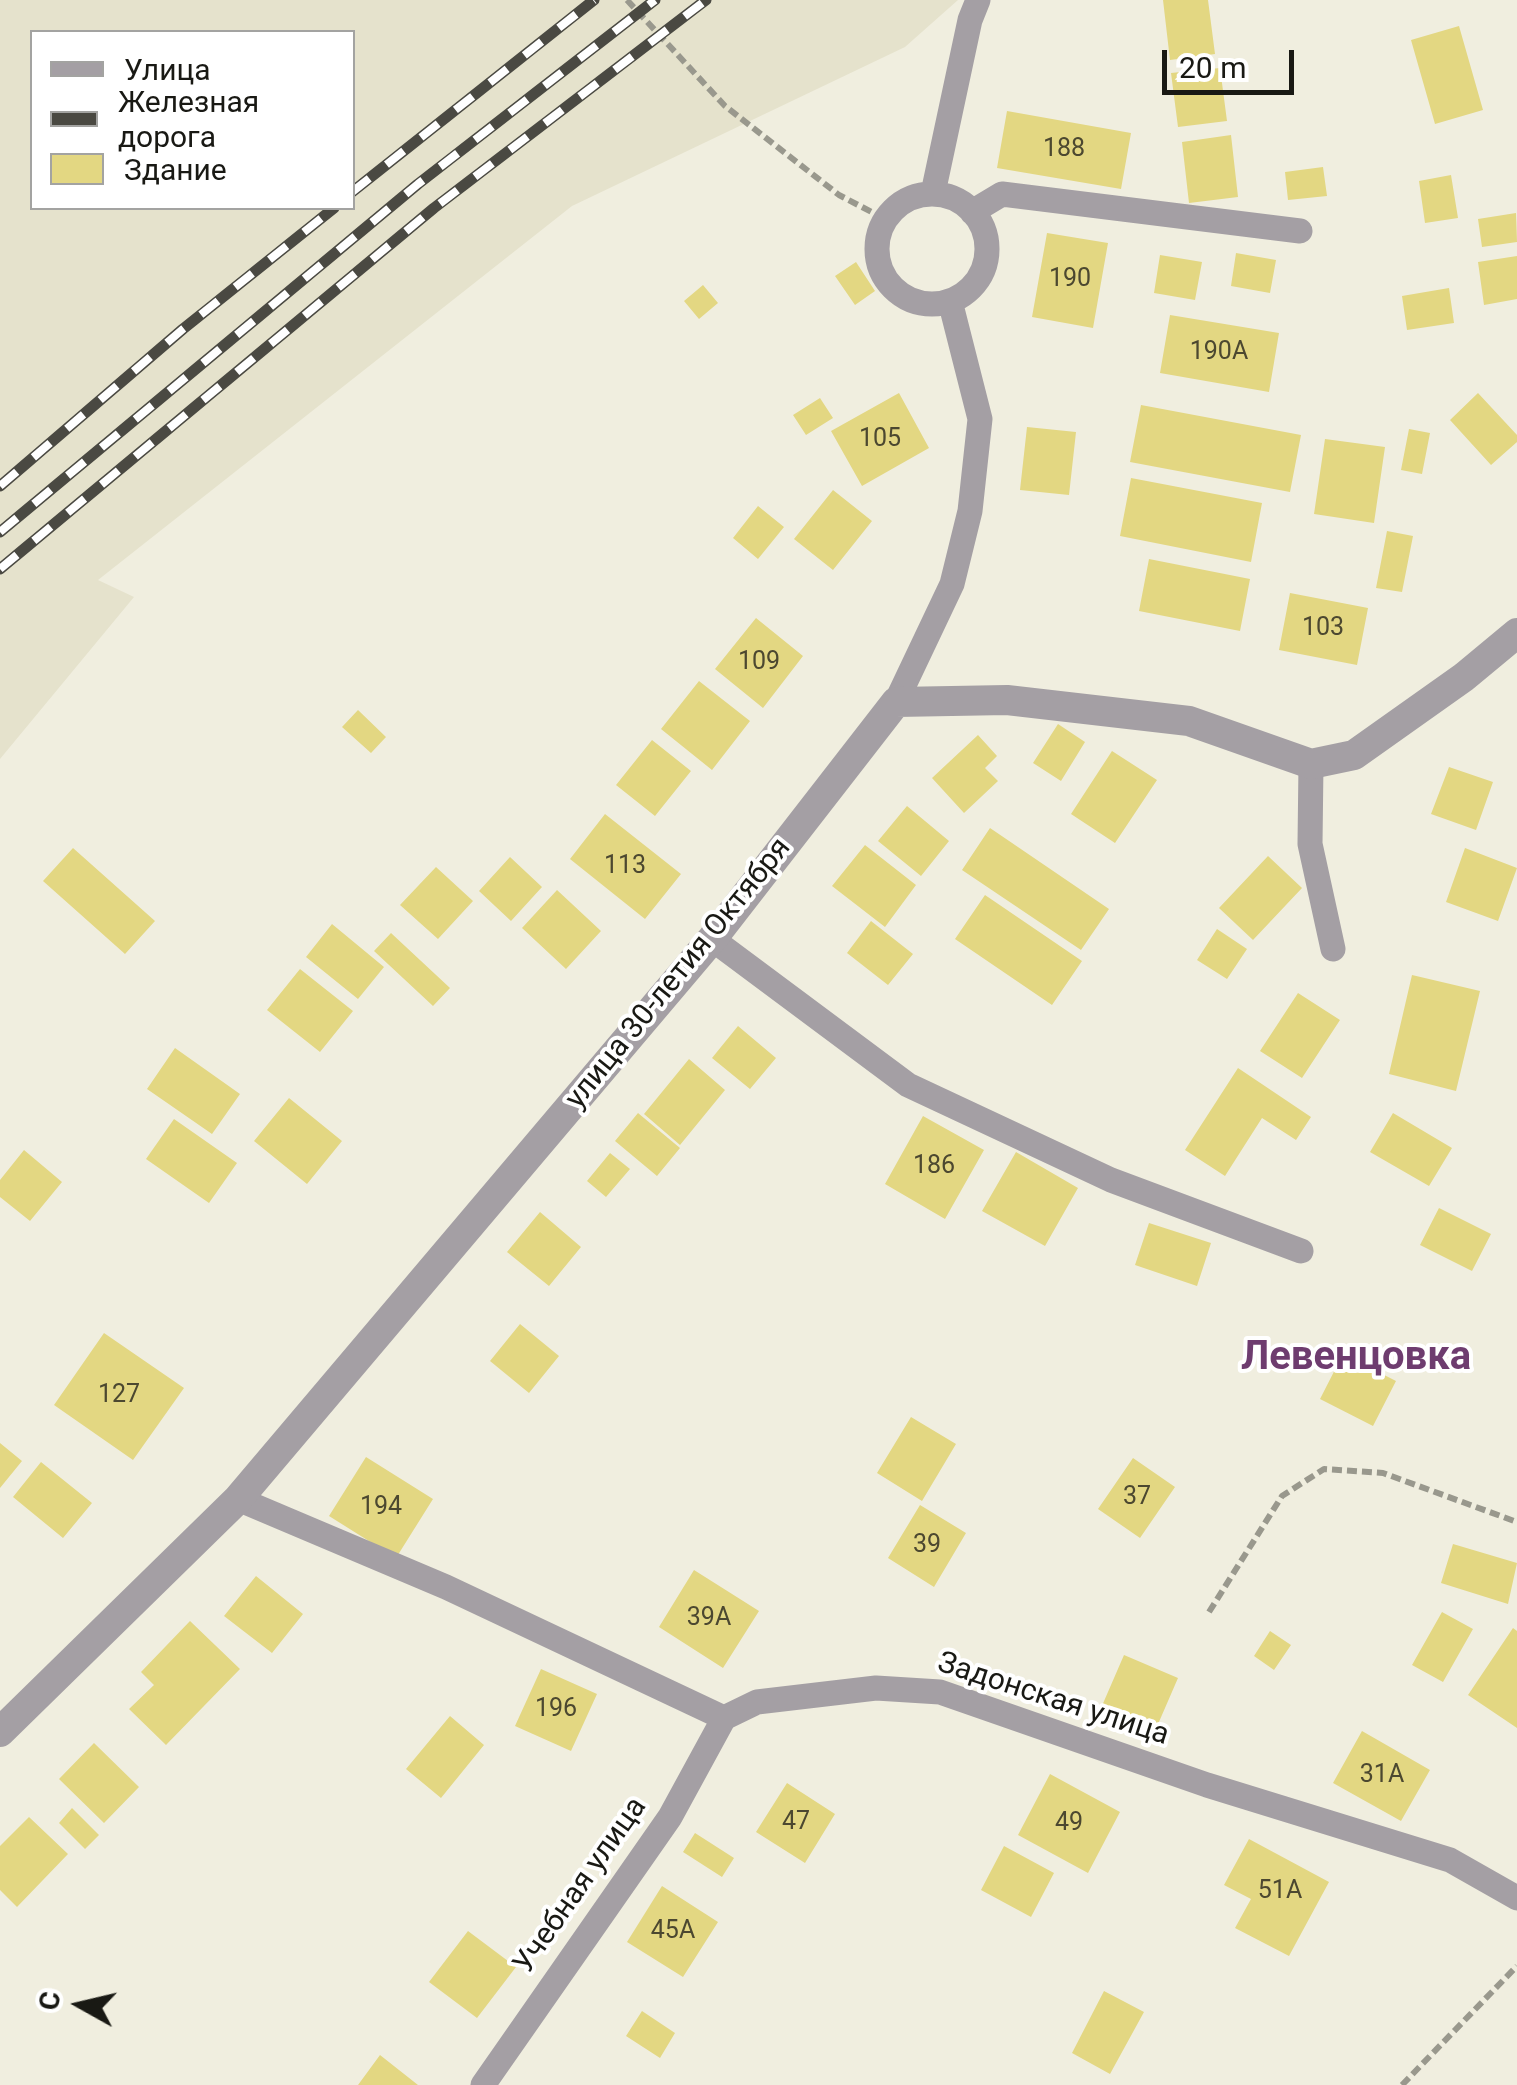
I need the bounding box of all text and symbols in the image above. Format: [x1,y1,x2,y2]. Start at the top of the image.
legend [30,30,355,210]
scale bar [1167,30,1300,92]
text: 20 m [1179,50,1246,85]
text: Улица [124,52,211,87]
text: Железная дорога [118,84,259,154]
house number: 188 [1043,135,1085,165]
text: Здание [124,152,227,187]
house number: 190 [1049,265,1091,295]
house number: 190А [1190,338,1248,368]
house number: 105 [859,425,901,455]
house number: 103 [1302,614,1344,644]
house number: 109 [738,648,780,678]
street label: улица 30-летия Октября [559,831,799,1117]
house number: 113 [604,852,646,882]
house number: 186 [913,1152,955,1182]
district label: Левенцовка [1241,1335,1471,1383]
house number: 127 [98,1381,140,1411]
house number: 37 [1123,1483,1151,1513]
house number: 194 [360,1493,402,1523]
house number: 39 [913,1531,941,1561]
house number: 39А [687,1604,731,1634]
street label: Задонская улица [933,1646,1173,1754]
house number: 196 [535,1695,577,1725]
house number: 31А [1360,1761,1404,1791]
street label: Учебная улица [507,1791,655,1981]
house number: 47 [782,1808,810,1838]
house number: 49 [1055,1809,1083,1839]
house number: 51А [1258,1877,1302,1907]
house number: 45А [651,1917,695,1947]
north arrow [30,1955,130,2055]
text: С [32,1989,67,2012]

